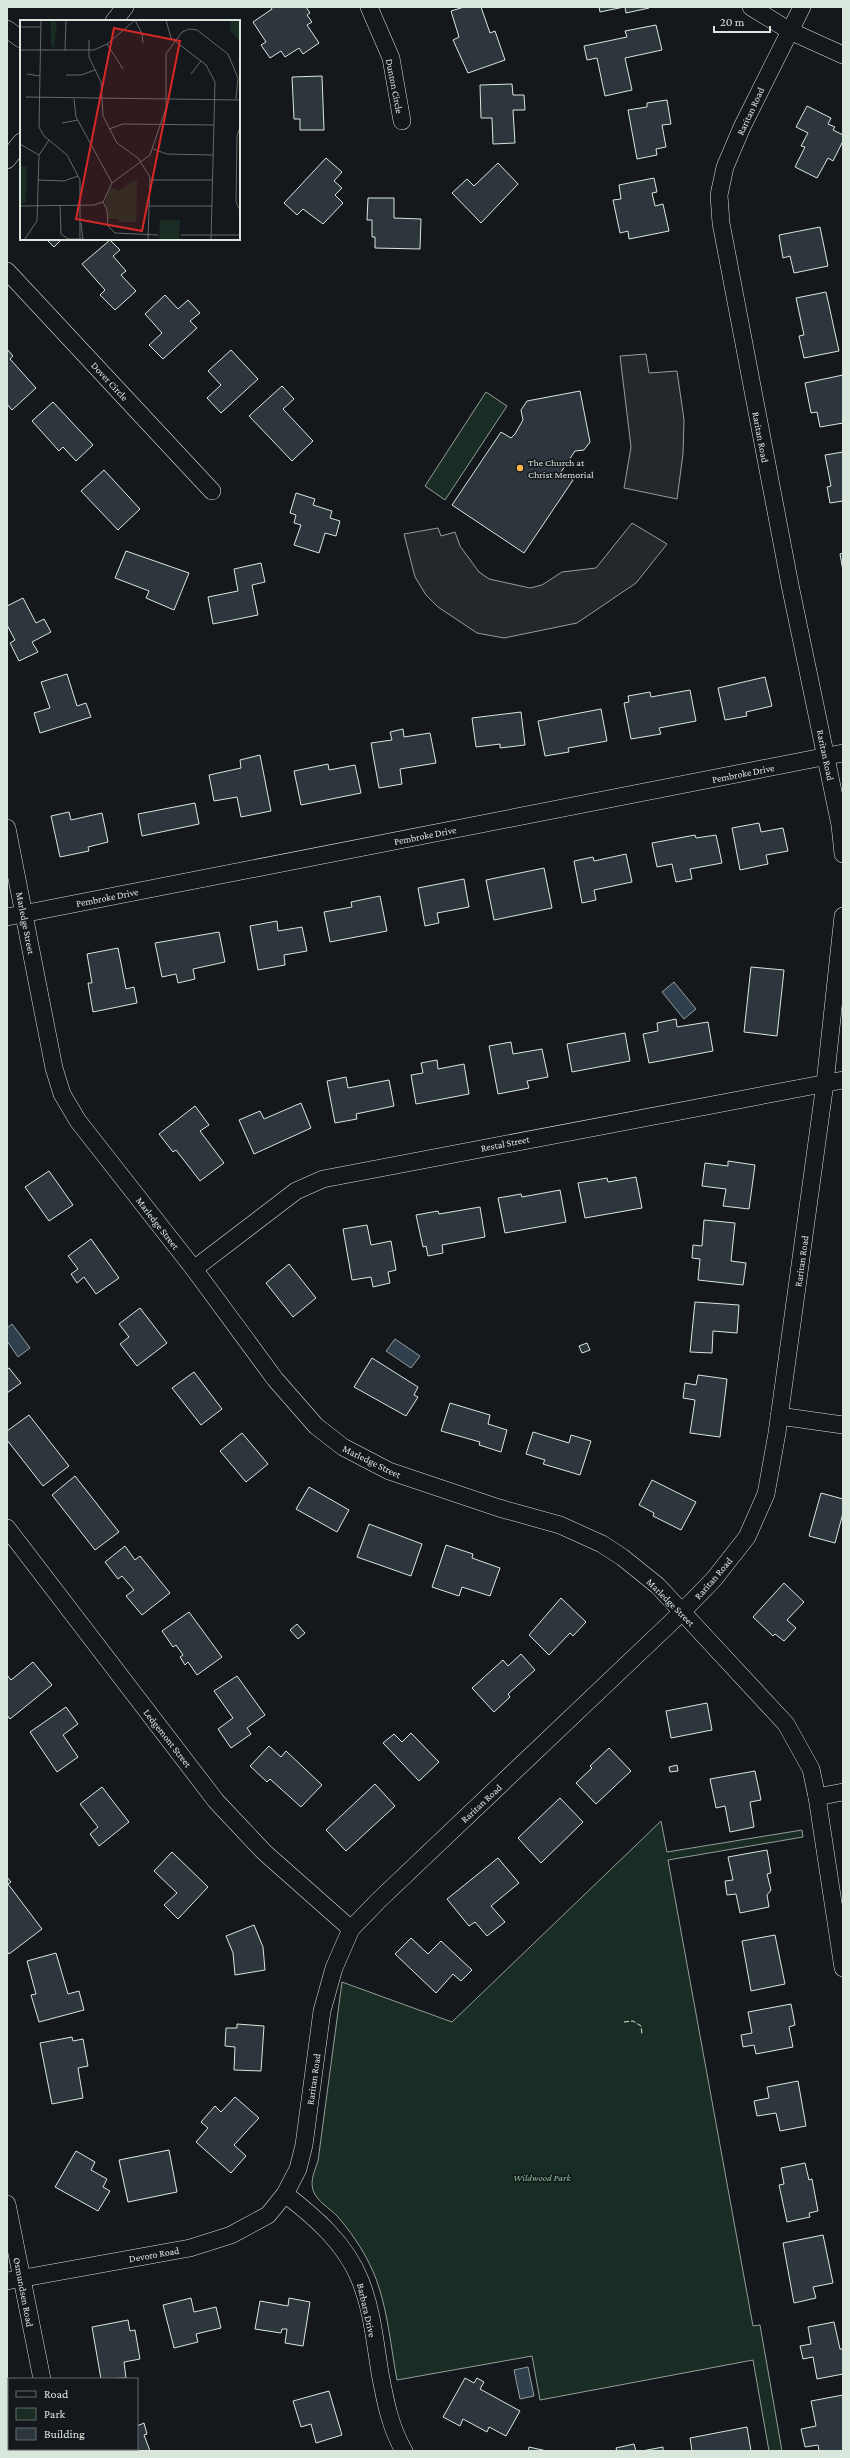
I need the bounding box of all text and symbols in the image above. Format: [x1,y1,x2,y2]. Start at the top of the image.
scale bar [714,8,770,34]
text: 20 m [720,15,745,29]
inset map [20,20,240,240]
street label: Dunton Circle [384,58,405,115]
street label: Raritan Road [735,85,767,137]
street label: Dover Circle [89,360,131,403]
street label: Raritan Road [750,411,771,464]
place label: The Church at Christ Memorial [528,457,594,480]
marker: The Church at Christ Memorial [515,463,525,473]
street label: Raritan Road [815,729,836,782]
street label: Pembroke Drive [711,762,776,785]
street label: Pembroke Drive [393,824,458,847]
street label: Pembroke Drive [75,886,140,909]
street label: Marledge Street [14,891,37,956]
street label: Restal Street [480,1133,531,1154]
street label: Marledge Street [134,1195,182,1252]
street label: Raritan Road [792,1234,811,1287]
street label: Marledge Street [341,1443,403,1481]
street label: Raritan Road [692,1555,735,1601]
street label: Marledge Street [644,1576,697,1629]
street label: Ledgemont Street [141,1707,194,1770]
street label: Raritan Road [459,1781,505,1825]
street label: Raritan Road [304,2052,323,2105]
park label: Wildwood Park [513,2172,571,2183]
street label: Devoro Road [128,2245,181,2264]
street label: Osmundsen Road [11,2256,36,2328]
street label: Barbara Drive [355,2282,378,2339]
legend [8,2378,138,2450]
text: Road [44,2387,69,2401]
text: Park [44,2407,66,2421]
text: Building [44,2427,85,2441]

